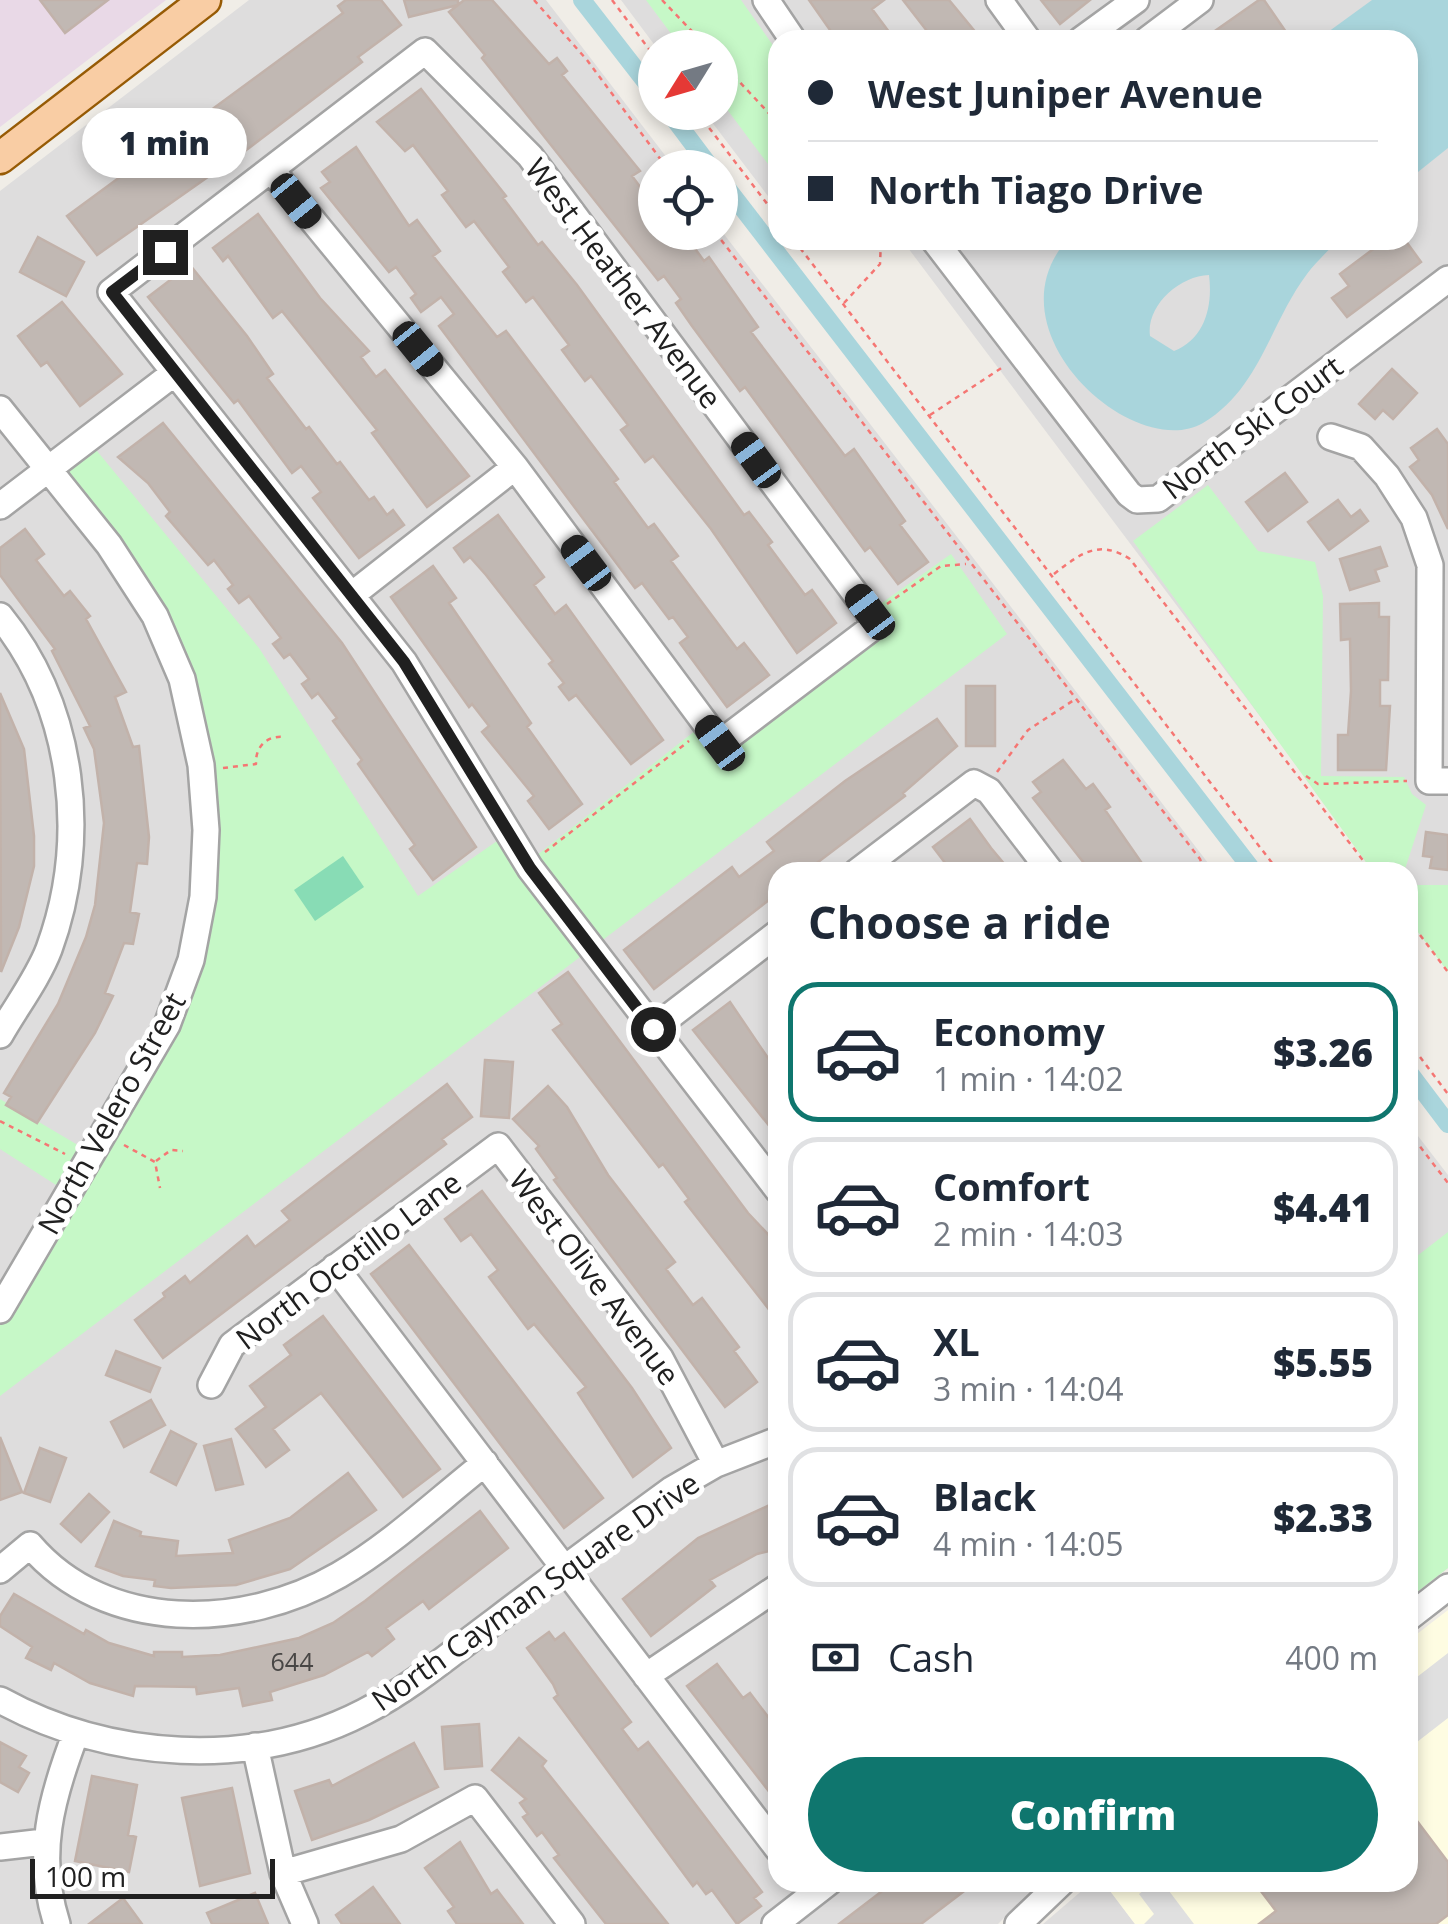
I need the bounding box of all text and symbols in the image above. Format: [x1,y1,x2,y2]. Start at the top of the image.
north arrow [638,30,738,130]
map controls [638,30,738,250]
text: West Juniper Avenue [868,67,1263,119]
callout: 1 min [82,107,248,177]
text: 1 min [119,121,210,164]
street label: West Heather Avenue [516,150,732,416]
button: locate [638,150,738,250]
text: North Tiago Drive [868,163,1204,215]
car [265,168,327,234]
route end [143,230,188,275]
car [387,316,449,382]
street label: North Ski Court [1154,346,1350,508]
car [726,427,786,493]
car [556,530,616,596]
car [840,579,900,645]
car [690,710,750,776]
text: Choose a ride [808,891,1111,952]
street label: North Velero Street [27,985,195,1241]
text: Economy [933,1005,1105,1057]
route start [631,1007,676,1052]
icon: car [813,1007,903,1097]
text: $3.26 [1273,1026,1373,1078]
text: 1 min · 14:02 [933,1057,1124,1100]
text: Comfort [933,1160,1090,1212]
street label: West Olive Avenue [500,1161,690,1393]
street label: North Ocotillo Lane [227,1162,469,1358]
icon: car [813,1162,903,1252]
text: $4.41 [1273,1181,1373,1233]
text: 2 min · 14:03 [933,1212,1124,1255]
text: XL [933,1315,980,1367]
icon: car [813,1317,903,1407]
text: $5.55 [1273,1336,1373,1388]
text: 3 min · 14:04 [933,1367,1124,1410]
street label: North Cayman Square Drive [363,1462,707,1720]
text: Black [933,1470,1036,1522]
icon: car [813,1472,903,1562]
text: $2.33 [1273,1491,1373,1543]
text: 4 min · 14:05 [933,1522,1124,1565]
icon: cash [808,1630,863,1685]
text: Cash [888,1631,974,1683]
text: 400 m [1285,1636,1378,1679]
house number: 644 [271,1644,313,1678]
button: Confirm [808,1757,1378,1872]
scale bar [30,1854,275,1898]
text: 100 m [45,1857,126,1895]

